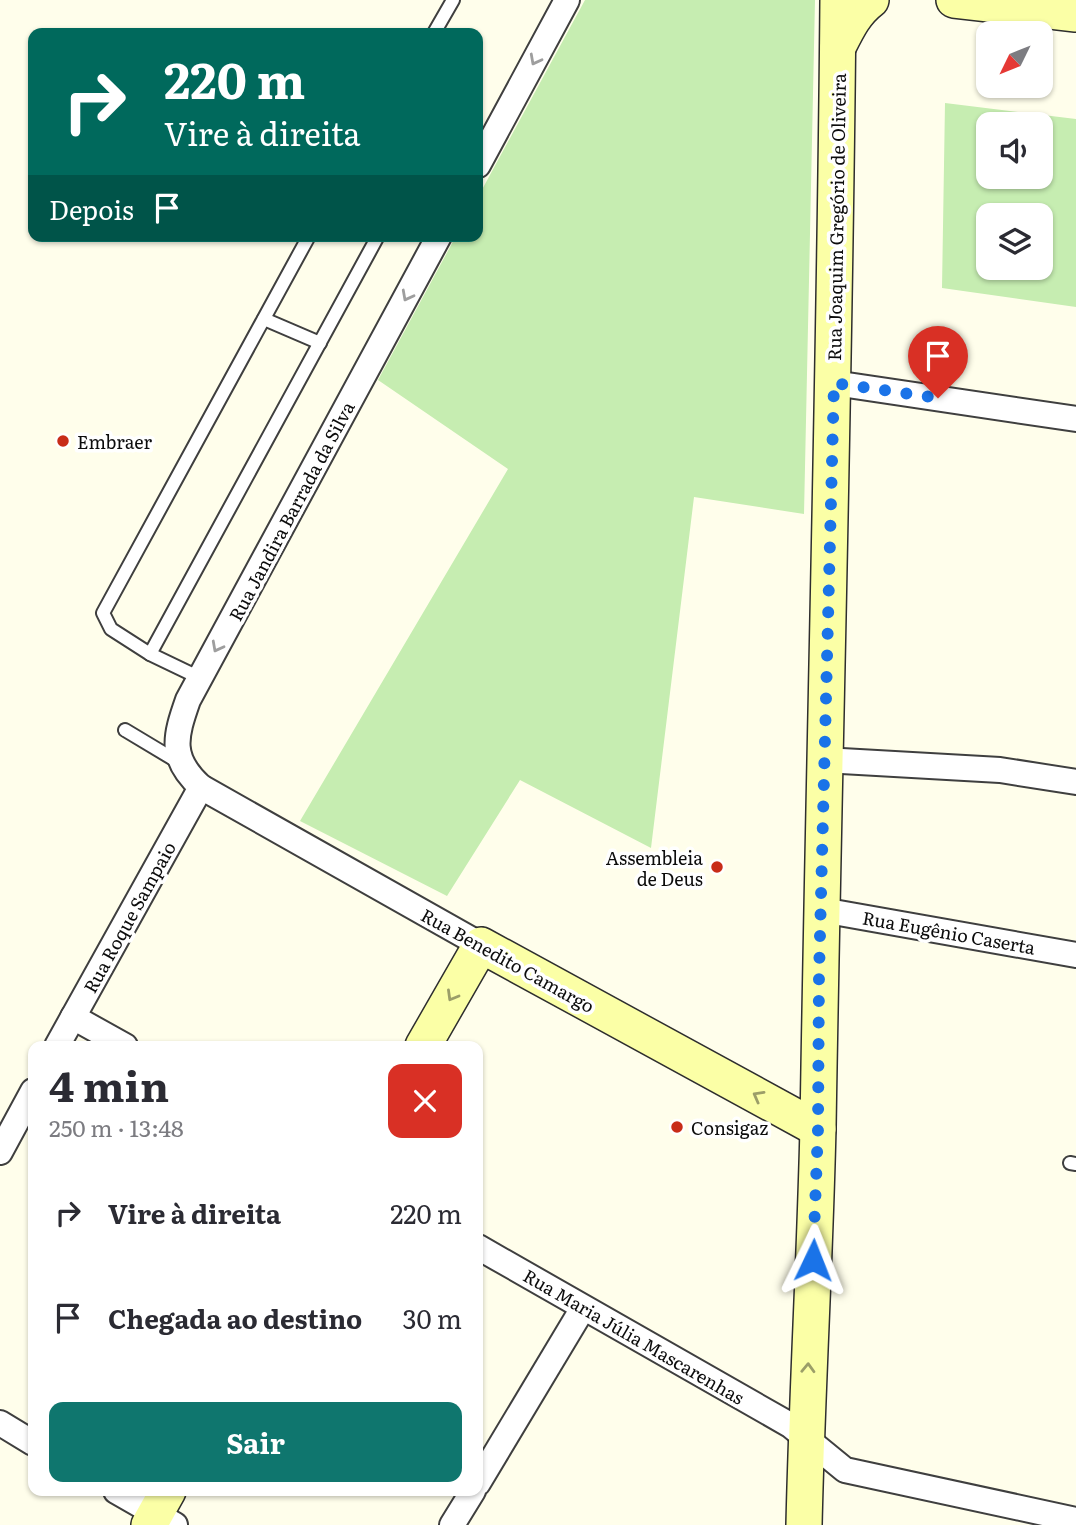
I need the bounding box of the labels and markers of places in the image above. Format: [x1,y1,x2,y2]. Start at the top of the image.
pin [908,326,968,398]
place label: Embraer [77,428,152,455]
marker: Embraer [55,433,71,449]
place label: Assembleia de Deus [606,844,703,892]
marker: Assembleia de Deus [709,859,725,875]
place label: Consigaz [691,1114,768,1141]
marker: Consigaz [669,1119,685,1135]

